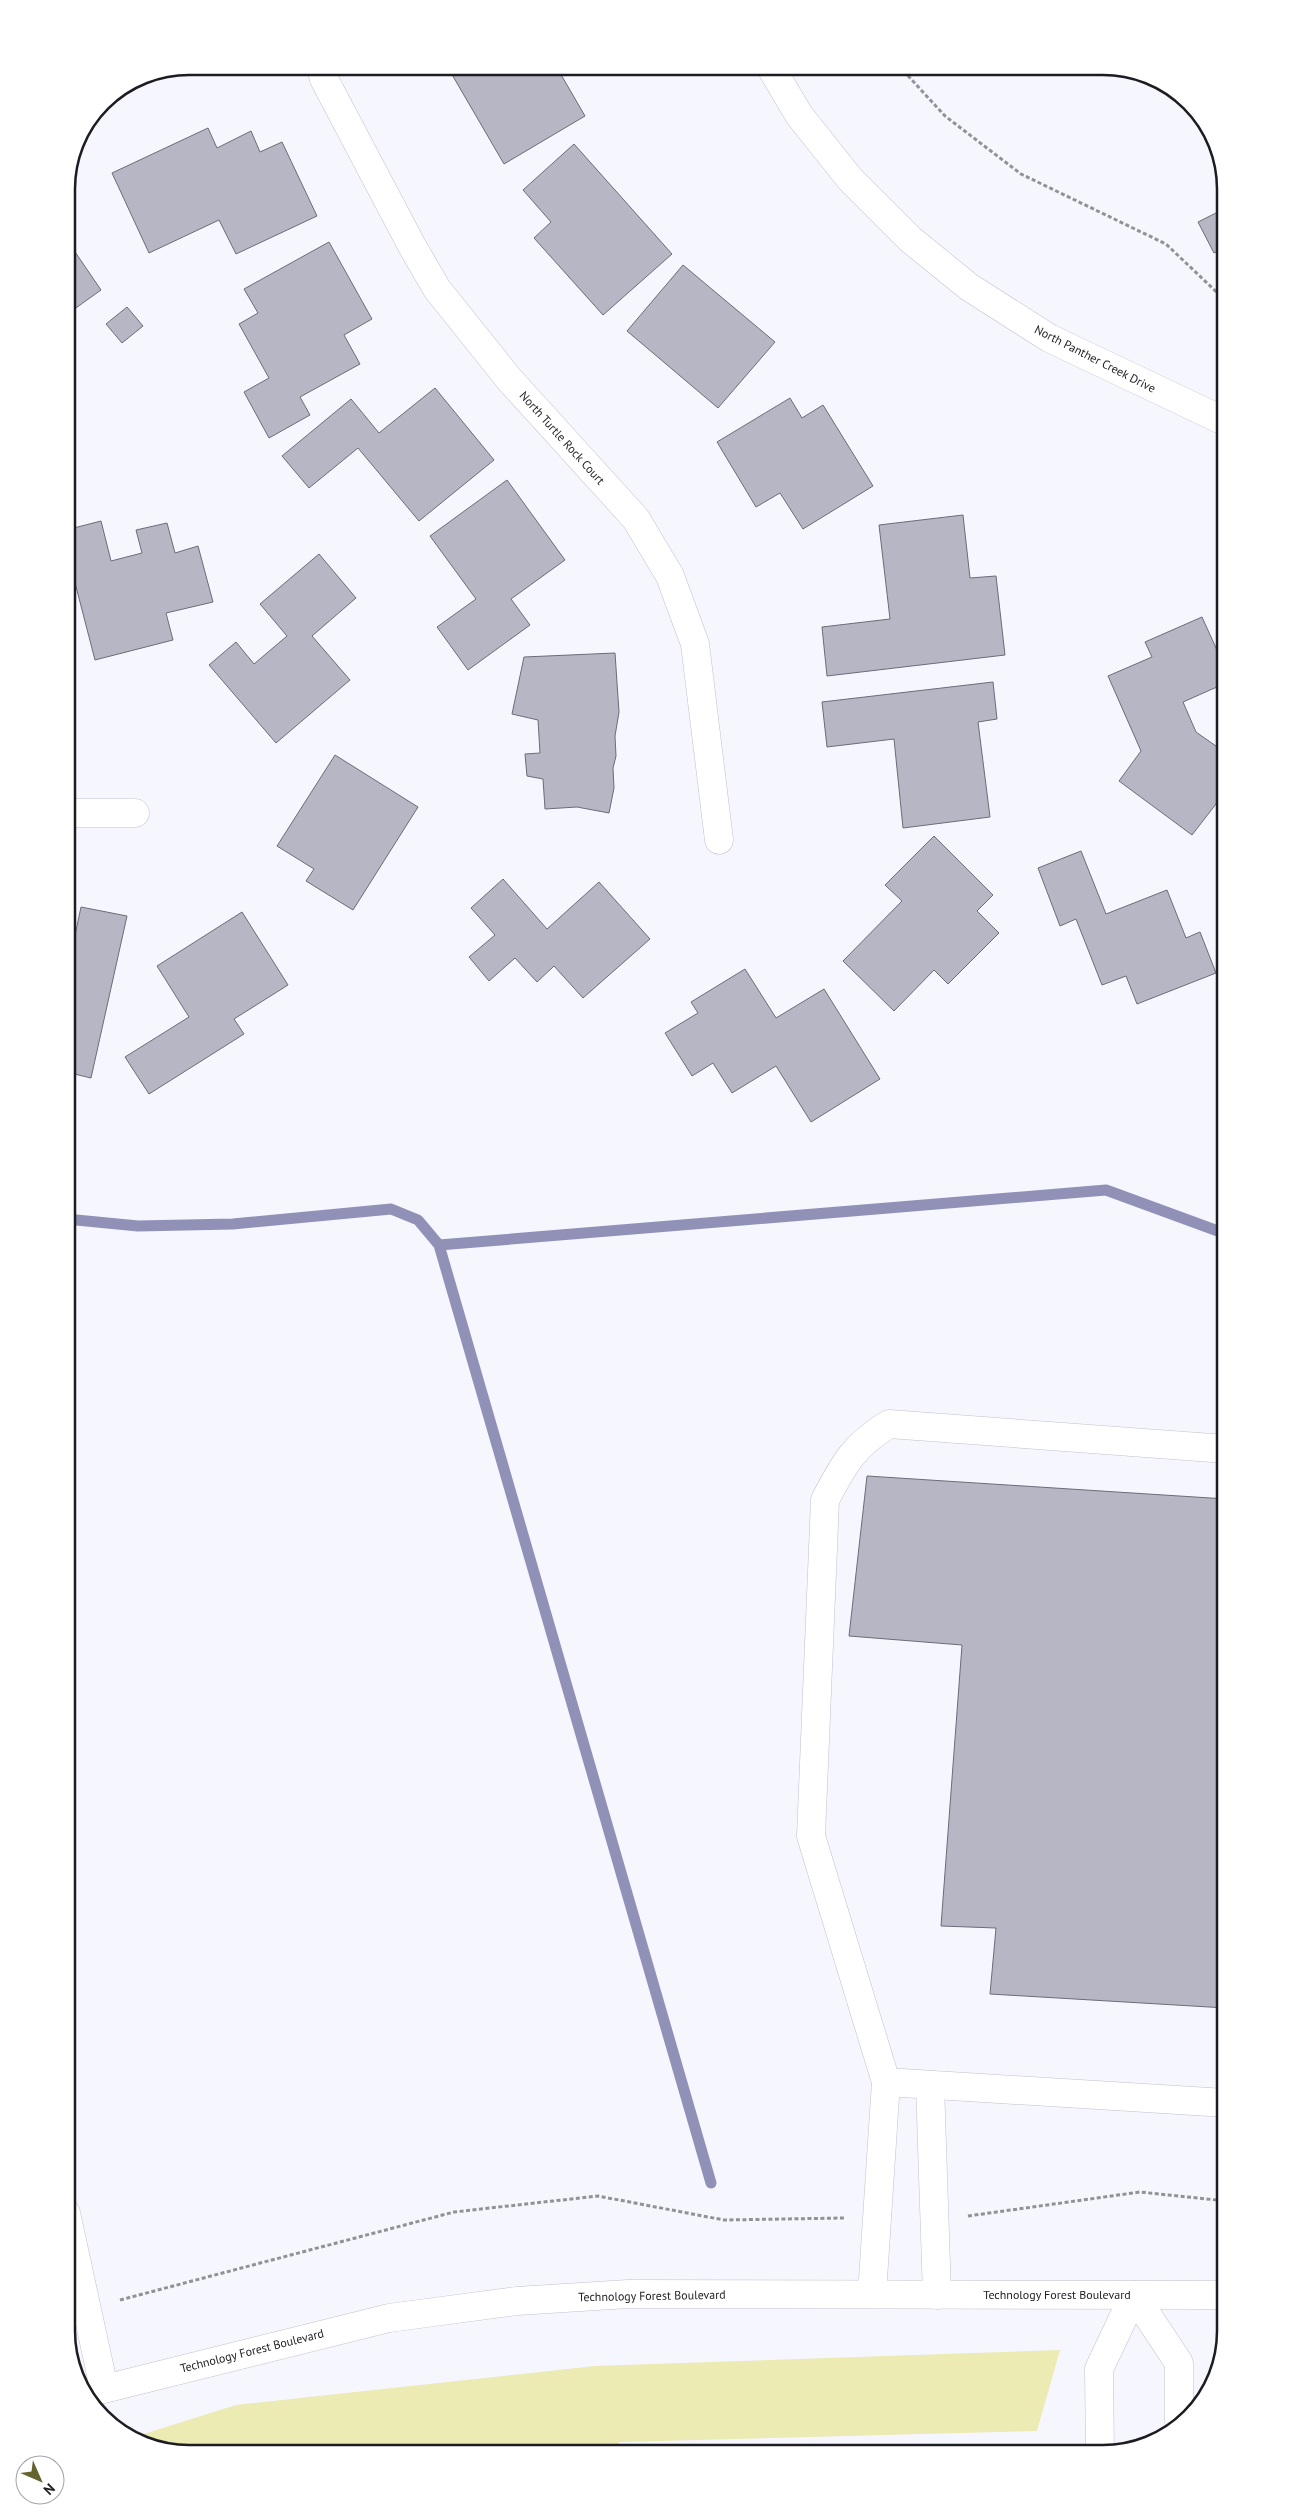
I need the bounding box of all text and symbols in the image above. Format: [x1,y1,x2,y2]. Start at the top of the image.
street label: North Panther Creek Drive [1032,321,1158,396]
street label: North Turtle Rock Court [517,388,608,487]
street label: Technology Forest Boulevard [578,2287,726,2304]
street label: Technology Forest Boulevard [983,2287,1131,2302]
street label: Technology Forest Boulevard [179,2325,325,2376]
north arrow [15,2455,65,2505]
text: N [40,2480,59,2499]

